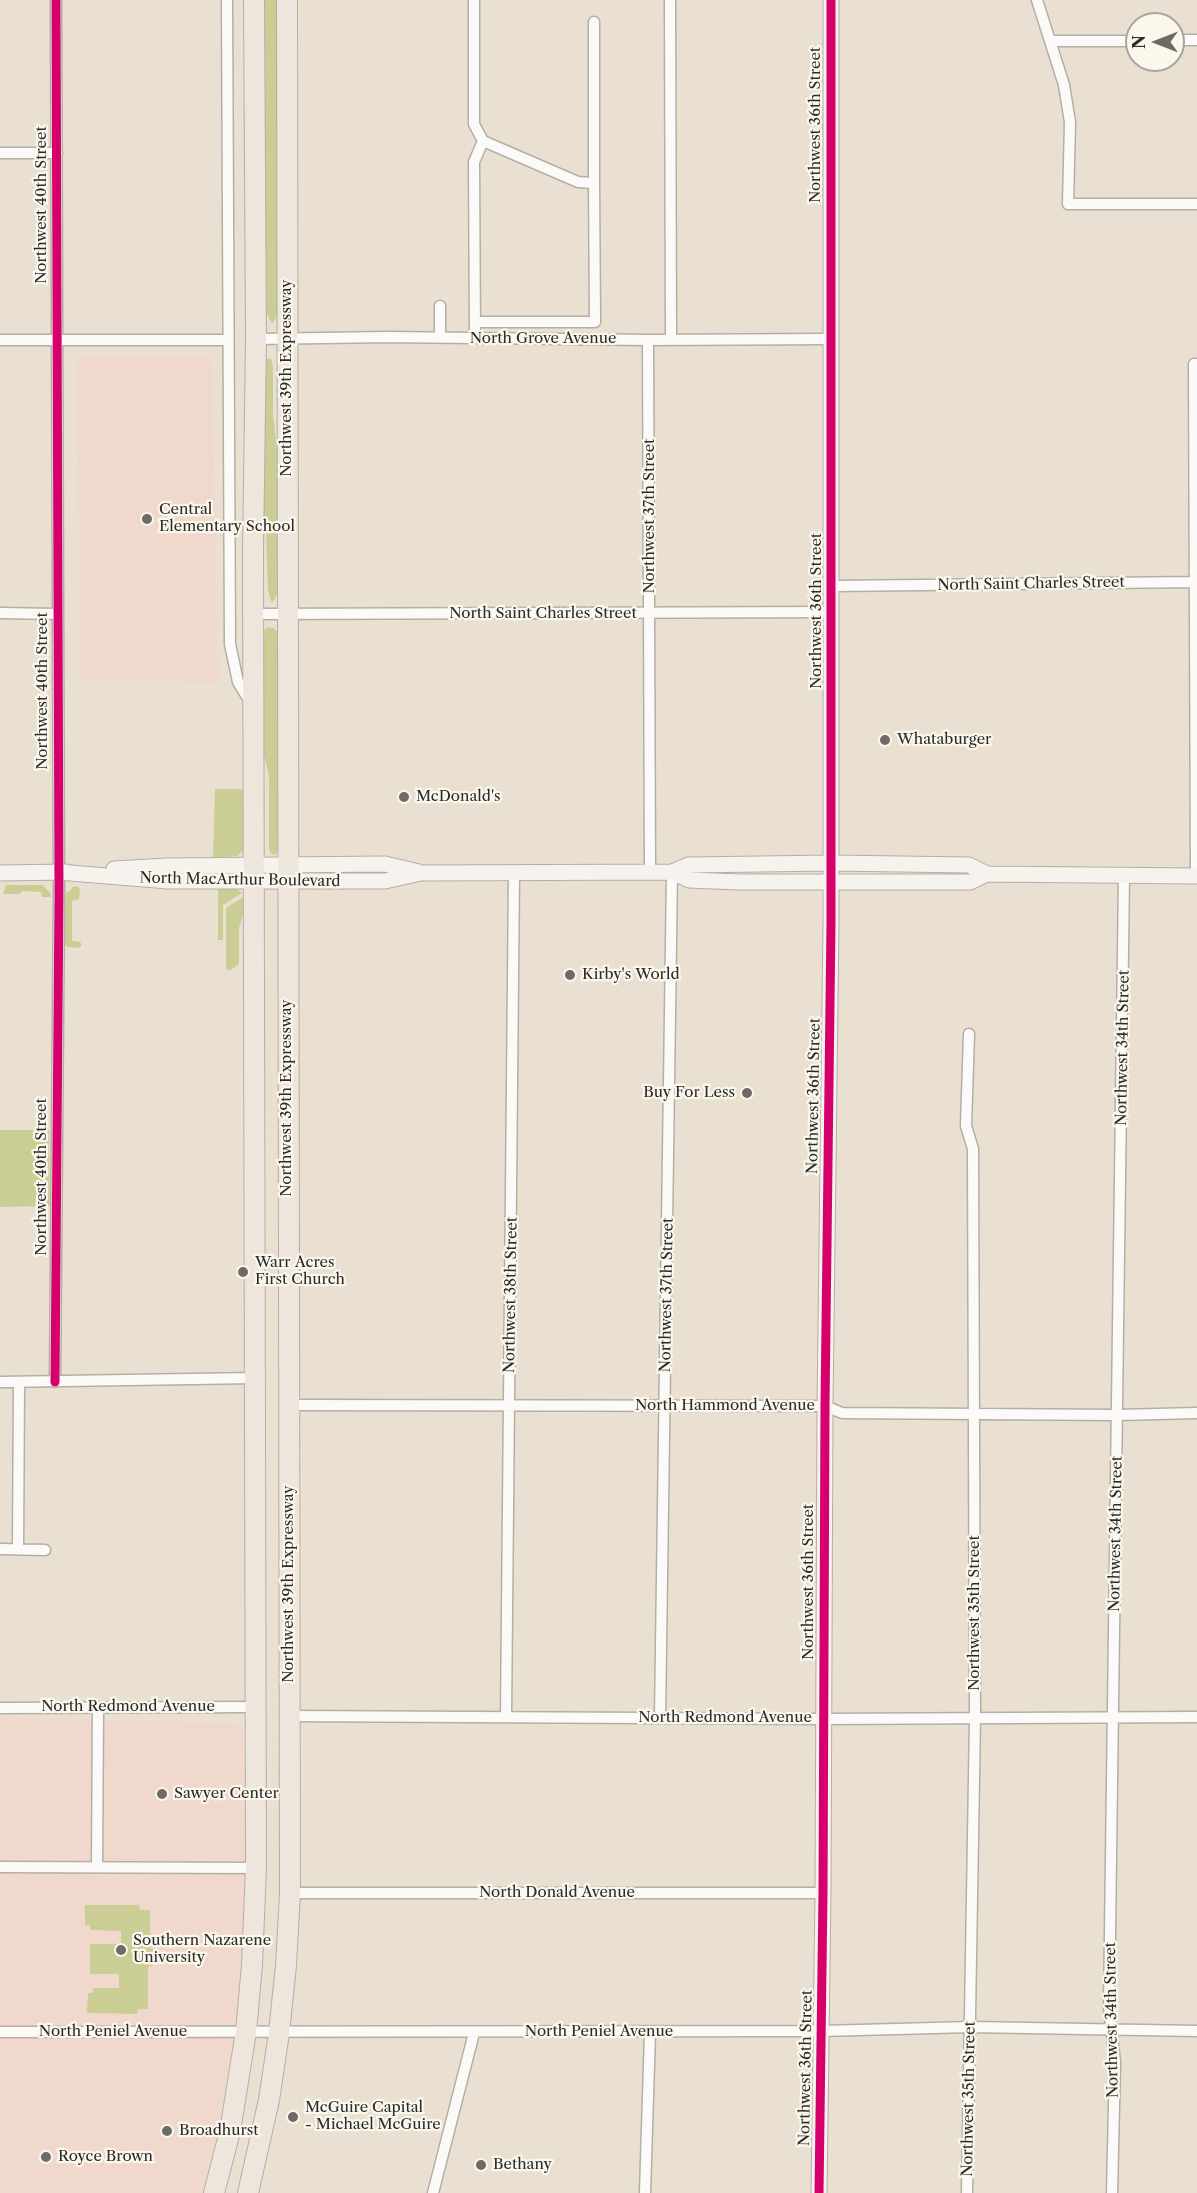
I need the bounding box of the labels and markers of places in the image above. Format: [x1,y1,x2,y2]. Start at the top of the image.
place label: Central Elementary School [159,501,295,536]
marker: Central Elementary School [140,512,154,526]
place label: Whataburger [897,731,991,749]
marker: Whataburger [878,733,892,747]
place label: McDonald's [416,788,501,806]
marker: McDonald's [397,790,411,804]
place label: Kirby's World [582,966,680,984]
marker: Kirby's World [563,968,577,982]
place label: Buy For Less [643,1084,735,1102]
marker: Buy For Less [740,1086,754,1100]
place label: Warr Acres First Church [255,1254,345,1289]
marker: Warr Acres First Church [236,1265,250,1279]
place label: Sawyer Center [174,1785,279,1803]
marker: Sawyer Center [155,1787,169,1801]
place label: Southern Nazarene University [133,1932,271,1967]
marker: Southern Nazarene University [114,1943,128,1957]
place label: McGuire Capital - Michael McGuire [305,2099,441,2134]
marker: McGuire Capital - Michael McGuire [286,2110,300,2124]
place label: Broadhurst [179,2122,258,2140]
marker: Broadhurst [160,2124,174,2138]
place label: Royce Brown [58,2148,153,2166]
marker: Royce Brown [39,2150,53,2164]
place label: Bethany [493,2156,552,2174]
marker: Bethany [474,2158,488,2172]

